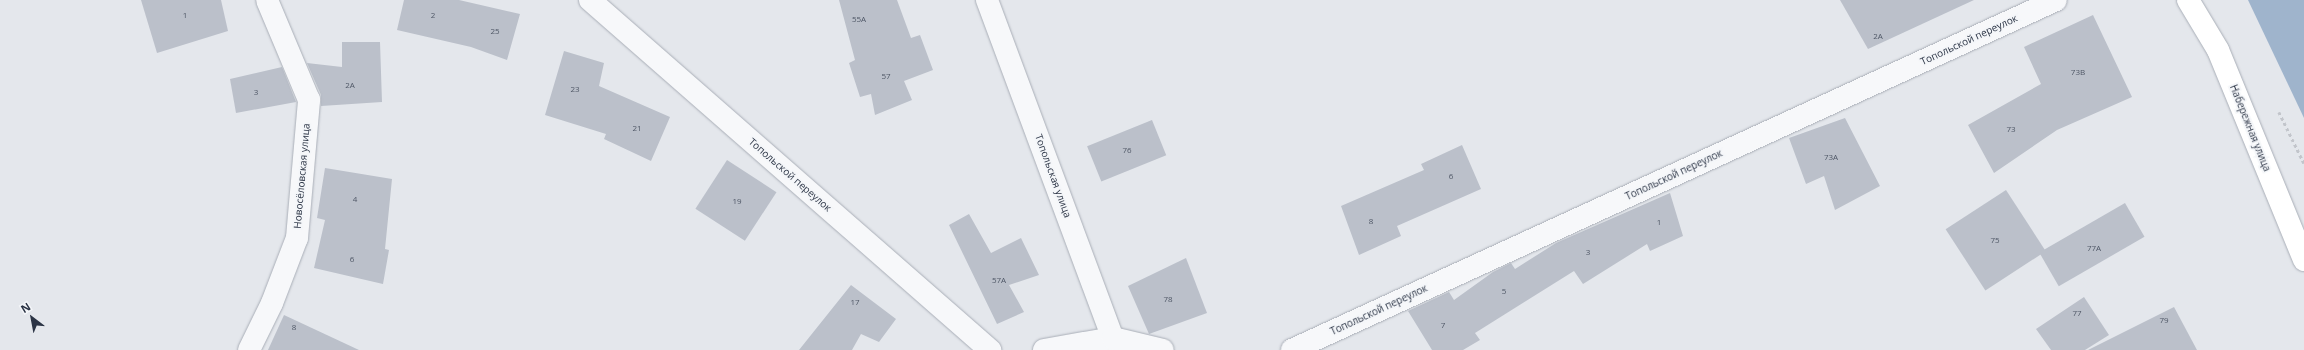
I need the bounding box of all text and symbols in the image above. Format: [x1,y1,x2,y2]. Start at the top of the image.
house number: 1 [183,10,187,20]
house number: 2 [431,10,435,20]
street label: Топольской переулок [1919,12,2019,68]
house number: 55А [852,14,866,24]
house number: 25 [490,26,500,36]
house number: 2А [1873,31,1883,41]
house number: 73В [2071,67,2085,77]
house number: 57 [881,71,891,81]
house number: 2А [345,80,355,90]
street label: Набережная улица [2227,83,2273,173]
house number: 23 [570,84,580,94]
house number: 3 [254,87,258,97]
street label: Новосёловская улица [291,123,313,229]
house number: 21 [632,123,642,133]
house number: 73 [2006,124,2016,134]
street label: Топольская улица [1032,133,1074,219]
street label: Топольской переулок [746,136,834,214]
house number: 76 [1122,145,1132,155]
street label: Топольской переулок [1624,147,1724,203]
house number: 73А [1824,152,1838,162]
house number: 6 [1449,171,1453,181]
house number: 4 [353,194,357,204]
house number: 19 [732,196,742,206]
house number: 8 [1369,216,1373,226]
house number: 1 [1657,217,1661,227]
house number: 75 [1990,235,2000,245]
house number: 77А [2087,243,2101,253]
house number: 3 [1586,247,1590,257]
house number: 6 [350,254,354,264]
house number: 57А [992,275,1006,285]
street label: Топольской переулок [1329,282,1429,338]
house number: 5 [1502,286,1506,296]
house number: 78 [1163,294,1173,304]
house number: 17 [850,297,860,307]
north arrow [12,298,52,338]
text: N [18,299,33,316]
house number: 77 [2072,308,2082,318]
house number: 79 [2159,315,2169,325]
house number: 7 [1441,320,1445,330]
house number: 8 [292,322,296,332]

